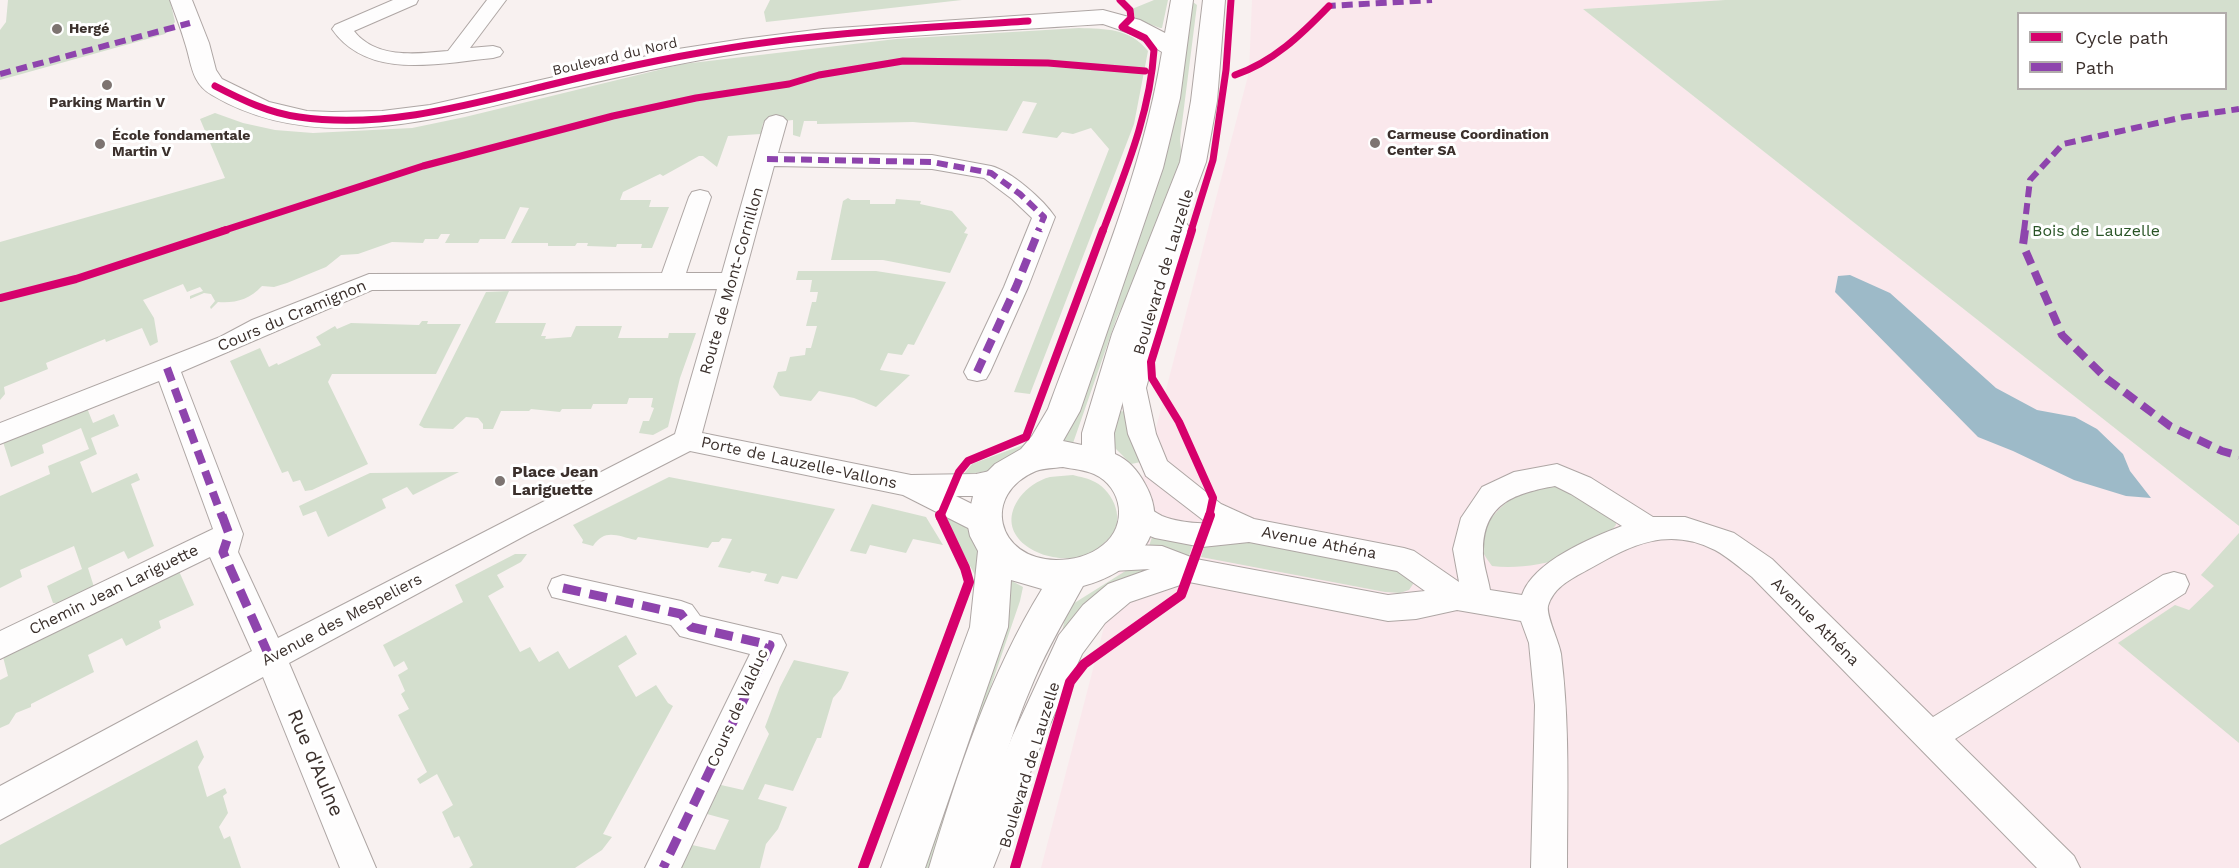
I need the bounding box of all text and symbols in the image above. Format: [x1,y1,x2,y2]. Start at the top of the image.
legend [2017,12,2227,90]
place label: Hergé [69,21,109,37]
marker: Hergé [50,22,64,36]
text: Cycle path [2075,27,2169,48]
street label: Boulevard du Nord [551,34,679,80]
text: Path [2075,57,2115,78]
marker: Parking Martin V [100,78,114,92]
place label: Parking Martin V [49,95,165,111]
place label: Carmeuse Coordination Center SA [1387,127,1549,160]
place label: École fondamentale Martin V [112,128,250,160]
marker: Carmeuse Coordination Center SA [1368,136,1382,150]
marker: École fondamentale Martin V [93,137,107,151]
street label: Route de Mont-Cornillon [696,185,768,377]
street label: Boulevard de Lauzelle [1130,187,1198,357]
park label: Bois de Lauzelle [2032,221,2160,241]
street label: Cours du Cramignon [215,276,369,356]
street label: Porte de Lauzelle-Vallons [699,433,899,493]
place label: Place Jean Lariguette [512,462,598,500]
marker: Place Jean Lariguette [493,474,507,488]
street label: Avenue Athéna [1260,522,1378,564]
street label: Chemin Jean Lariguette [26,541,202,639]
street label: Avenue des Mespeliers [259,570,425,670]
street label: Avenue Athéna [1767,574,1863,670]
street label: Cours de Valduc [703,646,773,770]
street label: Boulevard de Lauzelle [996,680,1064,850]
street label: Rue d'Aulne [282,706,348,820]

